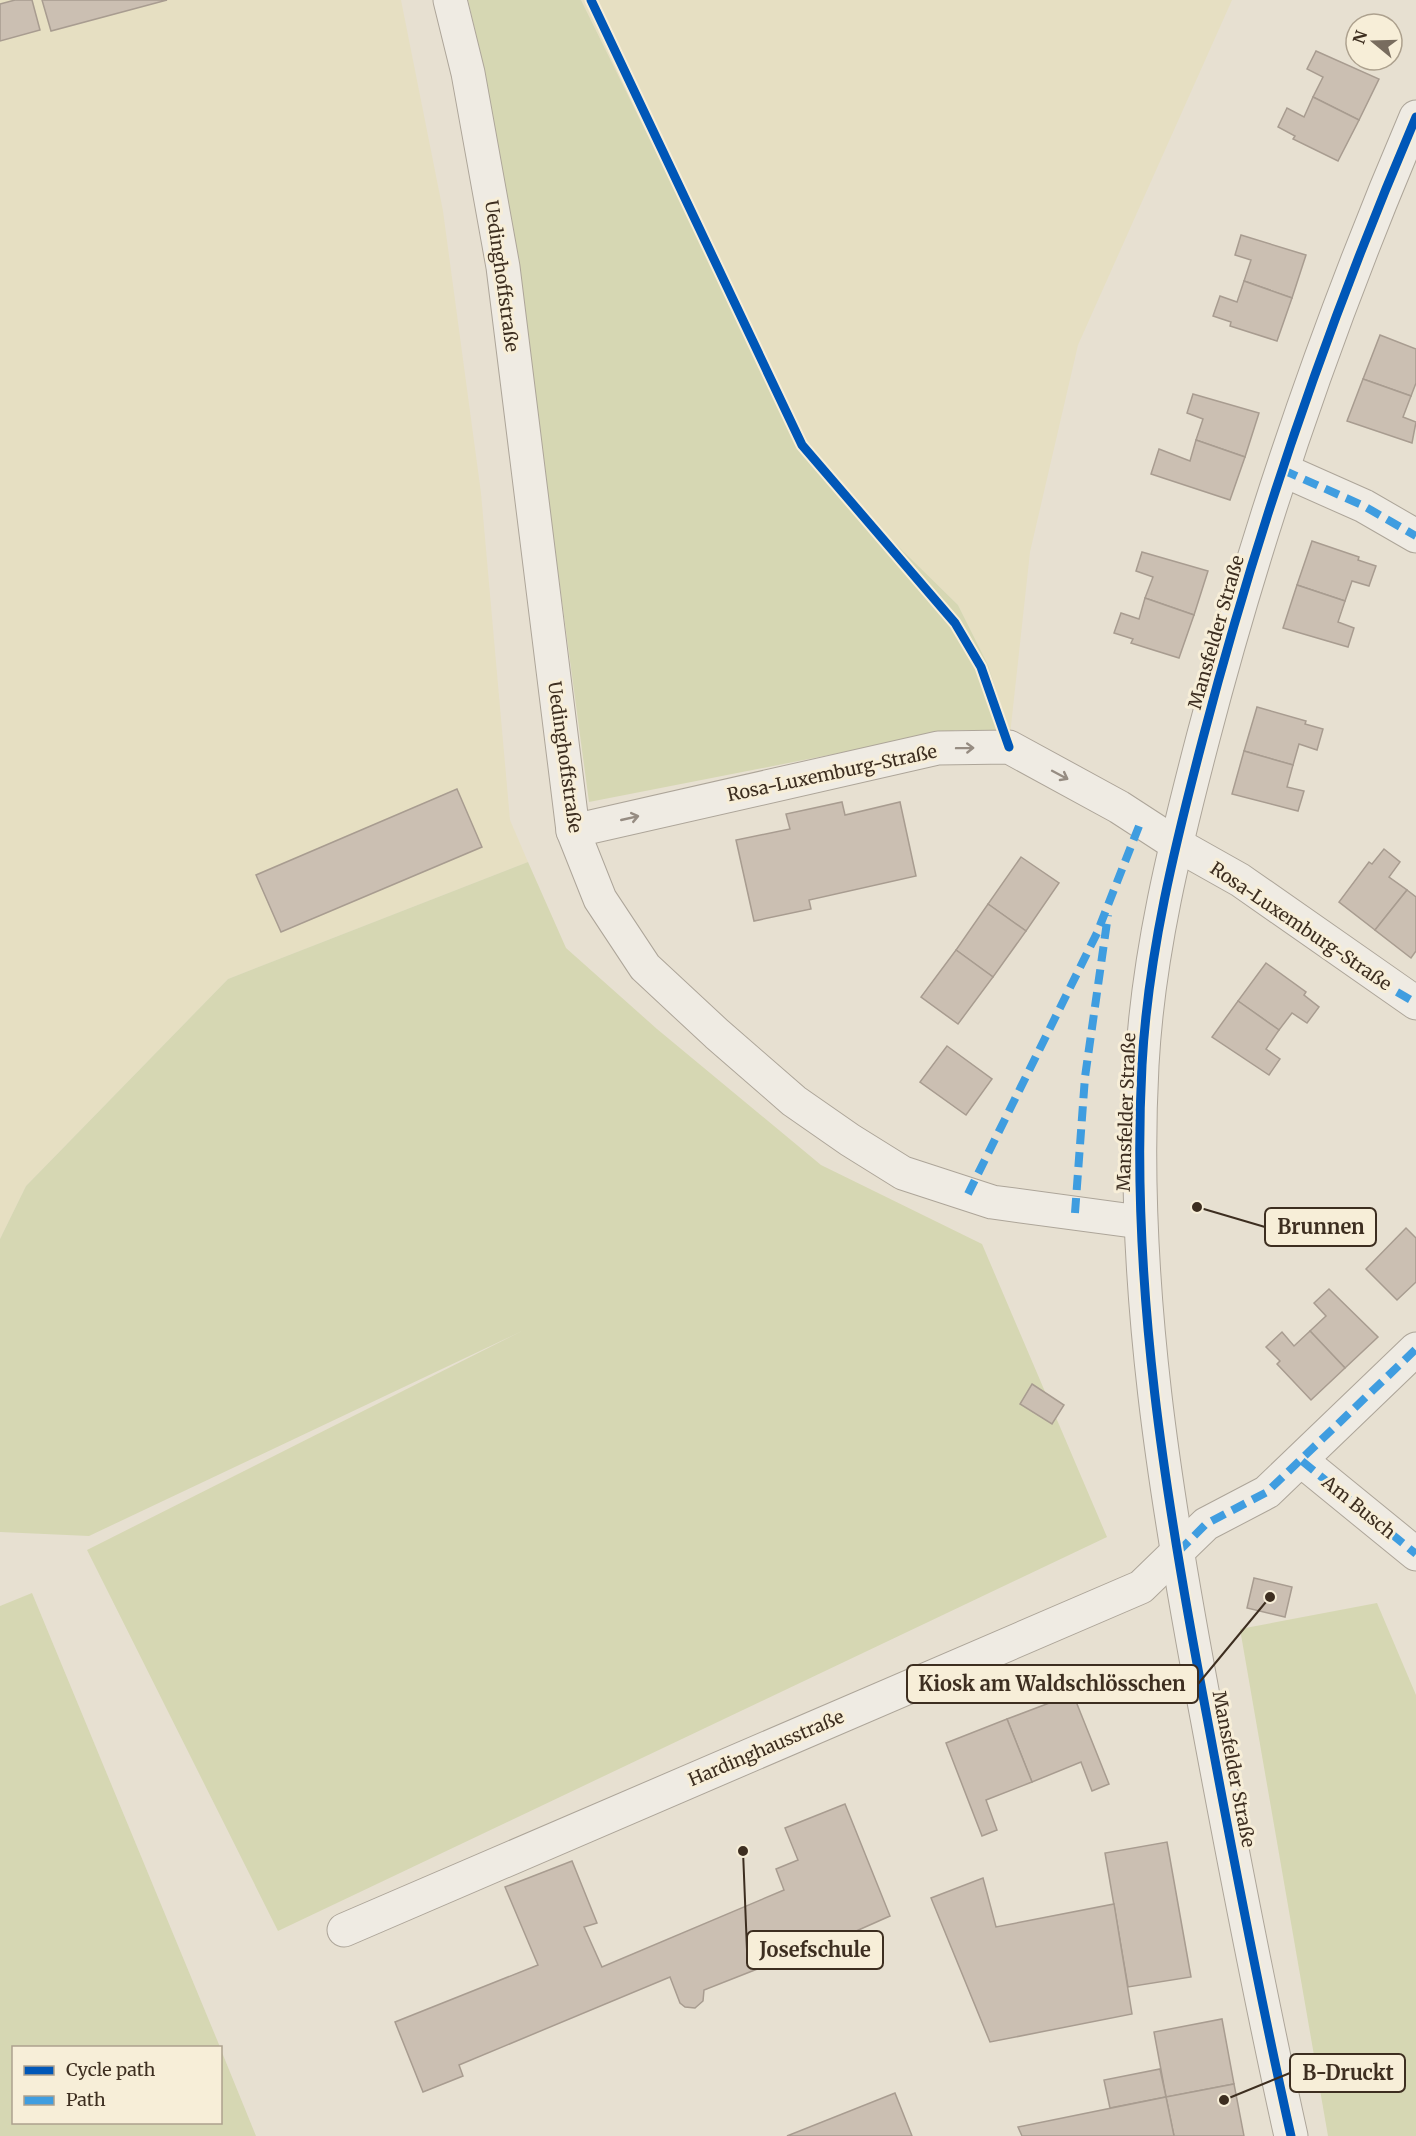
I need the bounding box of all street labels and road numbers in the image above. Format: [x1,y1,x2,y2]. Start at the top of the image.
street label: Uedinghoffstraße [480,199,524,353]
street label: Mansfelder Straße [1183,552,1249,712]
street label: Uedinghoffstraße [543,680,587,834]
street label: Rosa-Luxemburg-Straße [725,740,939,806]
street label: Rosa-Luxemburg-Straße [1206,857,1396,995]
street label: Mansfelder Straße [1112,1032,1140,1192]
street label: Am Busch [1317,1470,1400,1544]
street label: Mansfelder Straße [1208,1689,1260,1849]
street label: Hardinghausstraße [685,1705,847,1791]

